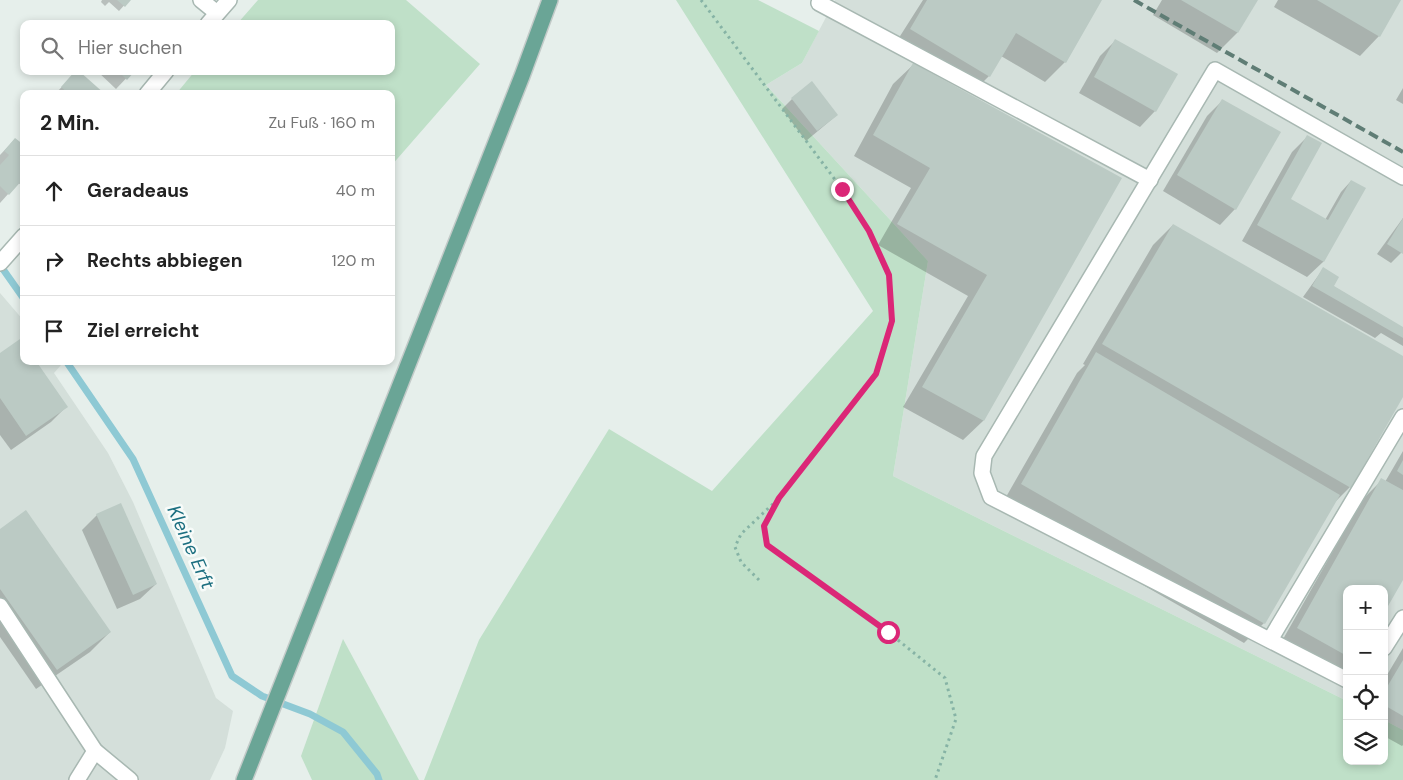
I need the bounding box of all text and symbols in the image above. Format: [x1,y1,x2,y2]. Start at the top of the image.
search box [20,20,395,75]
icon: search [38,34,66,62]
text: Hier suchen [78,35,182,60]
text: 2 Min. [40,109,100,137]
text: Zu Fuß · 160 m [268,112,375,133]
icon: ahead [40,177,68,205]
text: Geradeaus [87,178,189,203]
route end [831,178,854,201]
text: 40 m [336,180,375,201]
icon: right [40,247,68,275]
text: Rechts abbiegen [87,248,242,273]
text: 120 m [331,250,375,271]
icon: arrive [40,317,68,345]
text: Ziel erreicht [87,318,199,343]
water label: Kleine Erft [161,501,221,593]
map controls [1343,585,1388,765]
button: + [1343,585,1388,630]
route start [877,621,900,644]
button: − [1343,630,1388,675]
button: locate [1343,675,1388,720]
button: layers [1343,720,1388,765]

